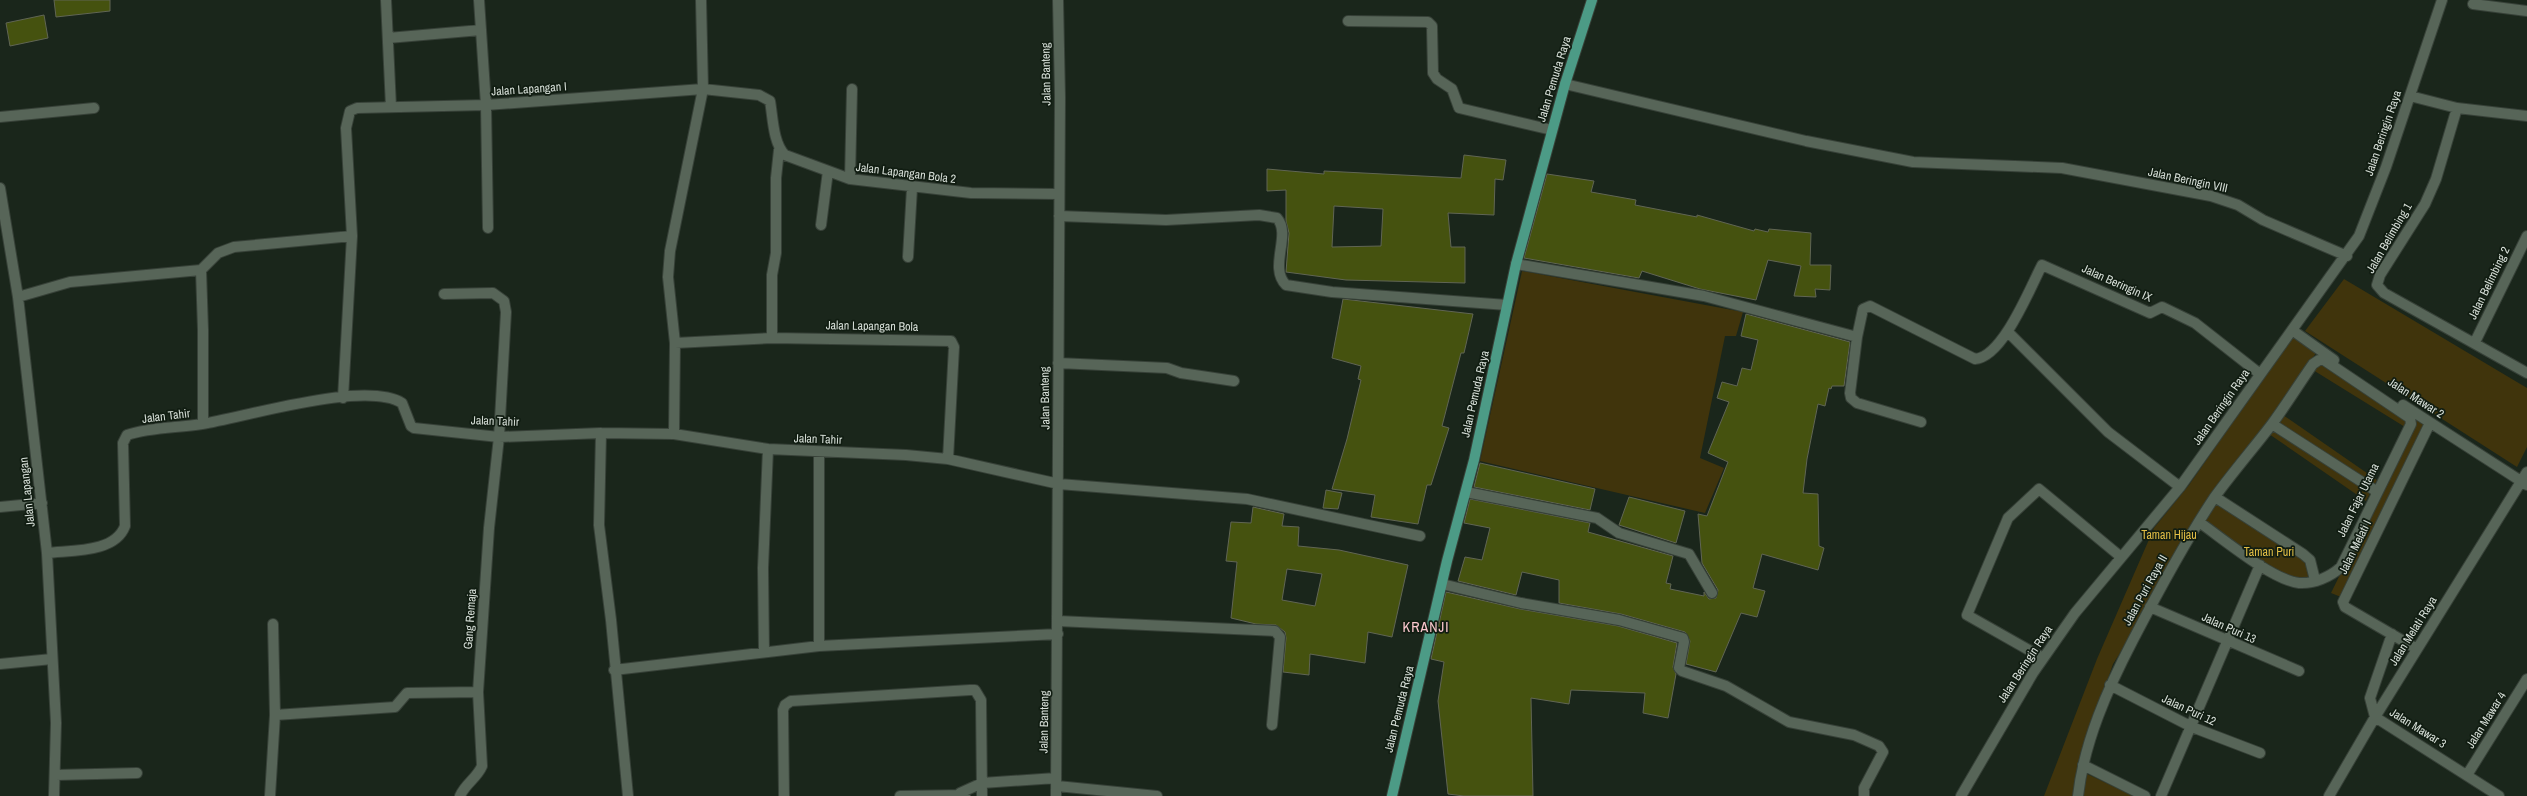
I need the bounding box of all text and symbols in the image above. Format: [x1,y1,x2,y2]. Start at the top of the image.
street label: Jalan Pemuda Raya [1533,34,1575,124]
street label: Jalan Banteng [1037,42,1055,106]
street label: Jalan Lapangan I [491,78,567,100]
street label: Jalan Beringin Raya [2361,88,2405,178]
street label: Jalan Lapangan Bola 2 [855,159,957,187]
street label: Jalan Beringin VIII [2147,164,2229,196]
street label: Jalan Belimbing 1 [2362,199,2416,276]
street label: Jalan Belimbing 2 [2465,244,2513,322]
street label: Jalan Beringin IX [2079,260,2155,306]
street label: Jalan Lapangan Bola [826,317,919,335]
street label: Jalan Pemuda Raya [1457,349,1493,439]
street label: Jalan Beringin Raya [2189,365,2253,448]
street label: Jalan Banteng [1036,366,1054,430]
street label: Jalan Mawar 2 [2385,374,2447,422]
street label: Jalan Tahir [141,405,192,427]
street label: Jalan Tahir [471,412,520,430]
street label: Jalan Tahir [794,430,843,448]
street label: Jalan Lapangan [15,456,39,528]
street label: Jalan Fajar Utama [2333,460,2383,539]
street label: Jalan Melati I [2335,517,2375,577]
park label: Taman Hijau [2141,527,2197,543]
park label: Taman Puri [2244,544,2294,560]
street label: Jalan Puri Raya II [2119,552,2171,628]
street label: Gang Remaja [460,588,480,650]
street label: Jalan Melati Raya [2385,593,2441,669]
street label: Jalan Puri 13 [2199,609,2259,647]
district label: KRANJI [1403,618,1449,636]
street label: Jalan Beringin Raya [1994,622,2056,706]
street label: Jalan Pemuda Raya [1381,664,1418,754]
street label: Jalan Mawar 4 [2462,688,2510,751]
street label: Jalan Banteng [1035,690,1053,754]
street label: Jalan Puri 12 [2159,690,2219,730]
street label: Jalan Mawar 3 [2387,704,2449,752]

